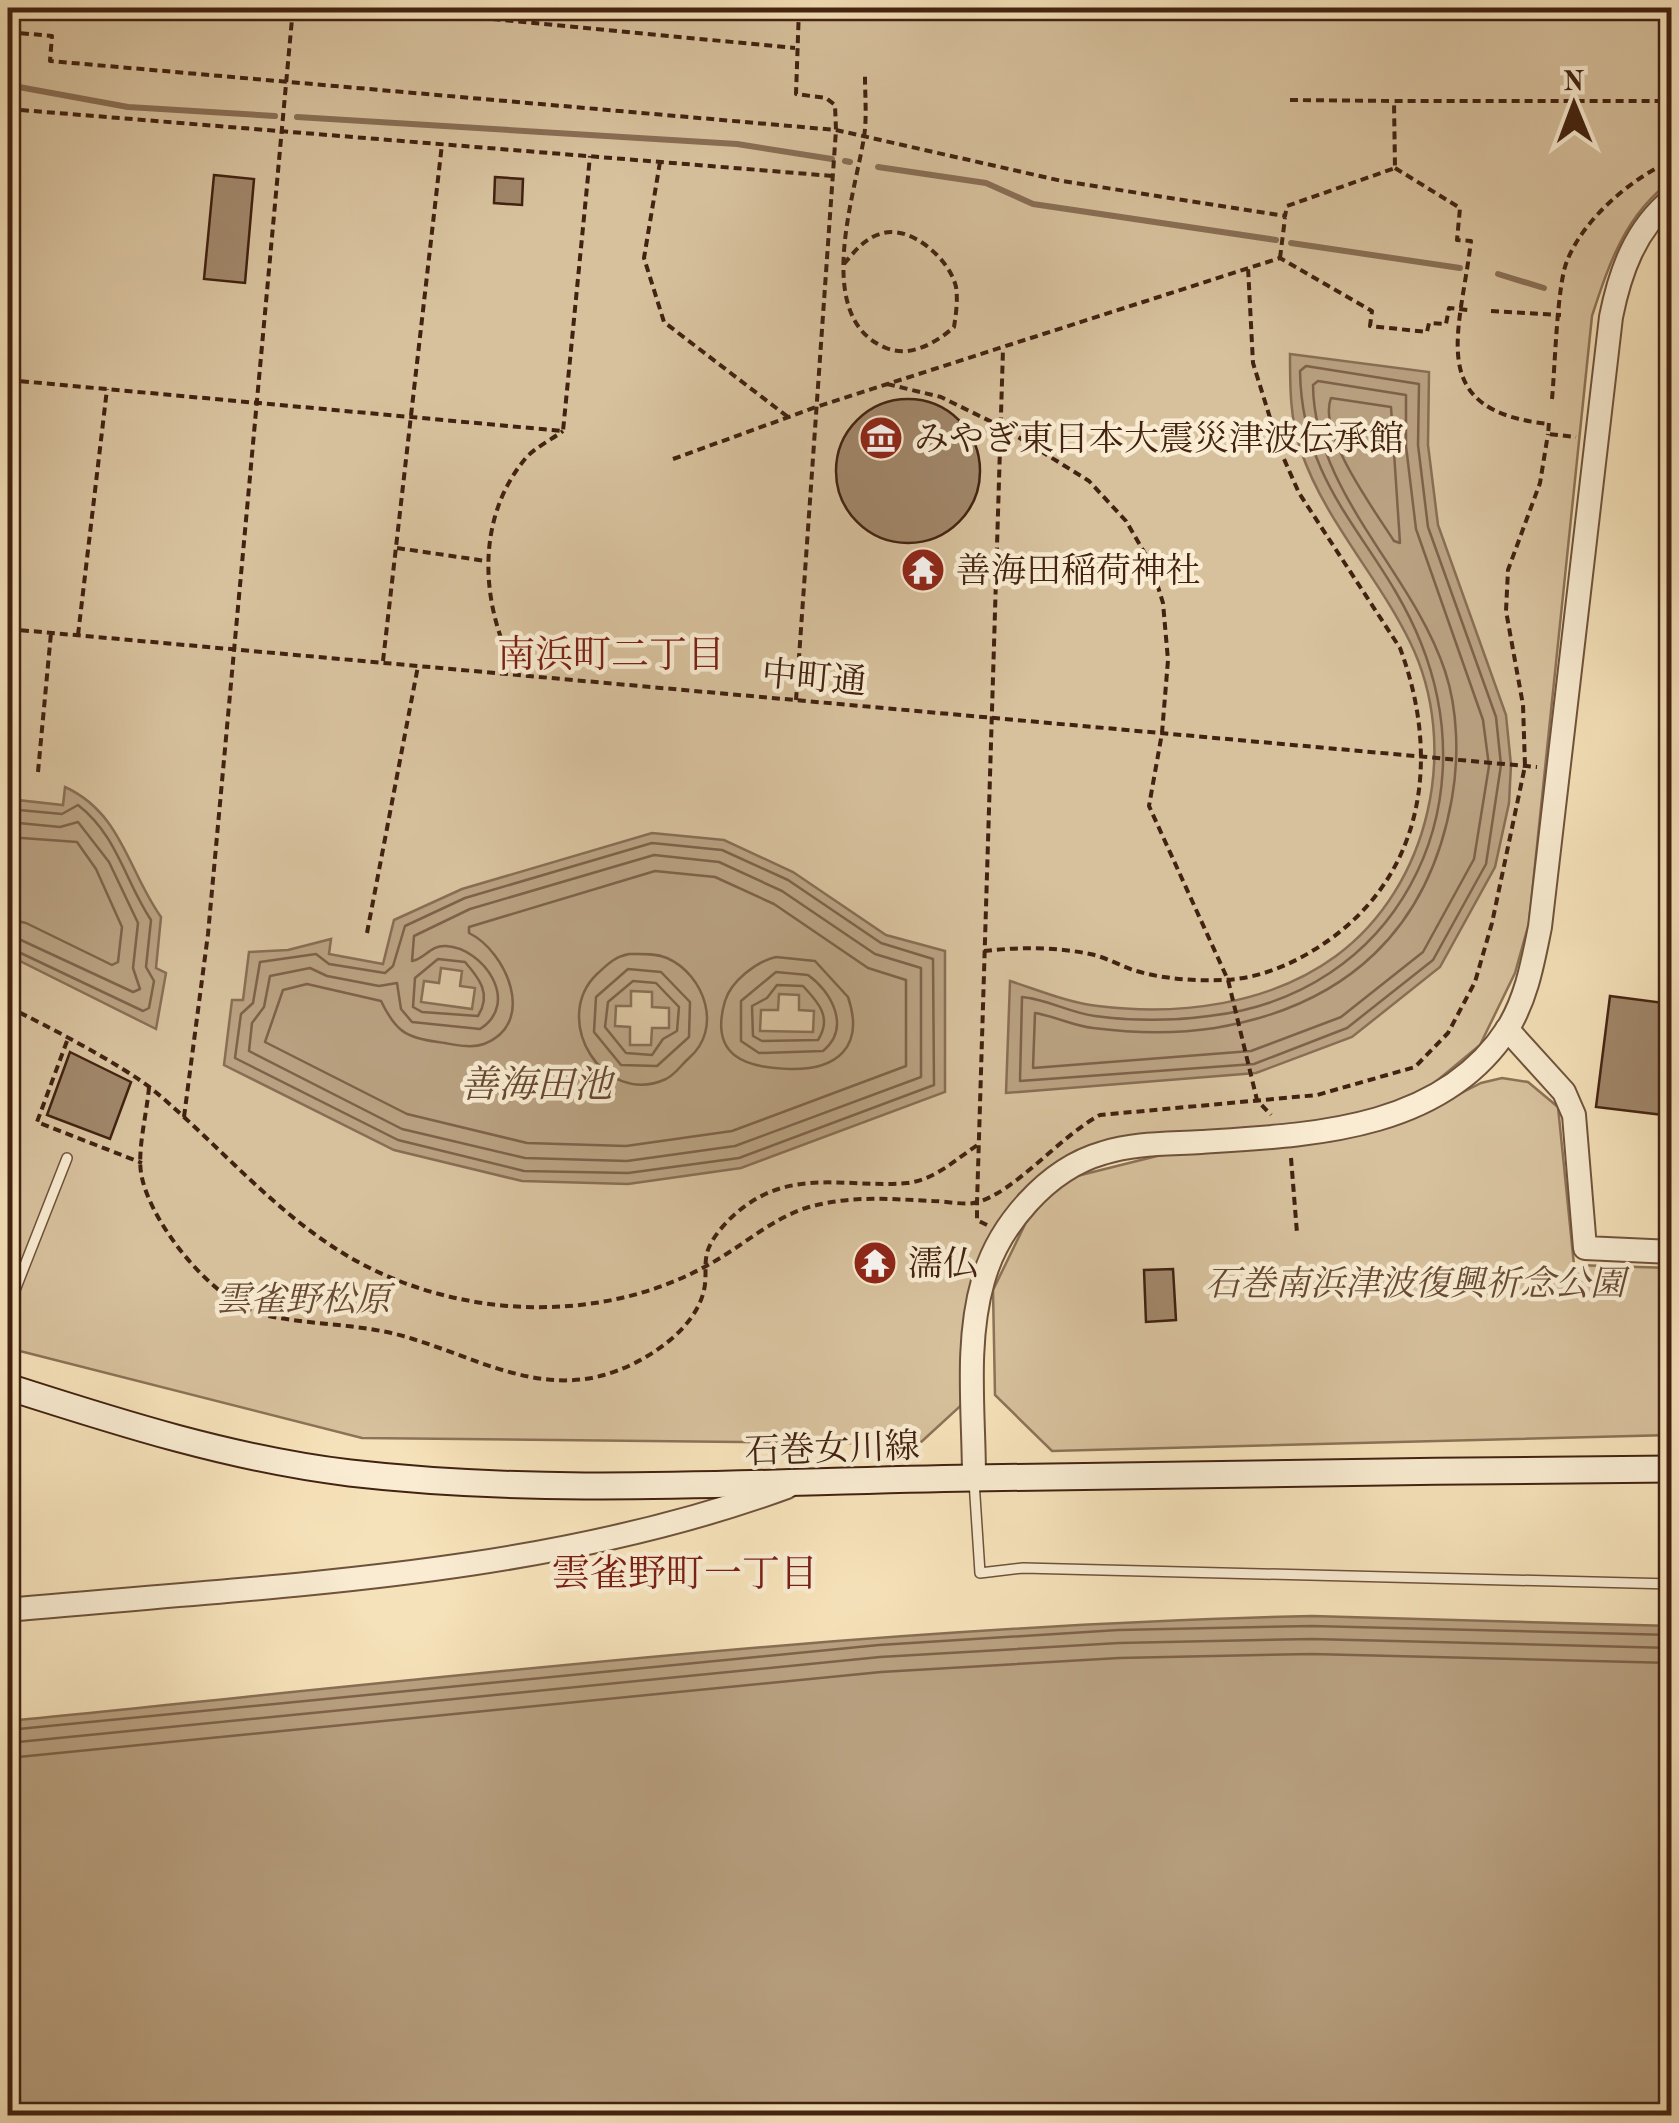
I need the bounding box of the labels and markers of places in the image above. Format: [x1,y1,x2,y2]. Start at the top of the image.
museum icon: みやぎ東日本大震災津波伝承館 [858,415,904,461]
place label: みやぎ東日本大震災津波伝承館 [914,420,1404,458]
temple icon: 善海田稲荷神社 [900,547,946,593]
place label: 善海田稲荷神社 [956,552,1201,590]
temple icon: 濡仏 [852,1240,898,1286]
place label: 濡仏 [908,1245,978,1283]

